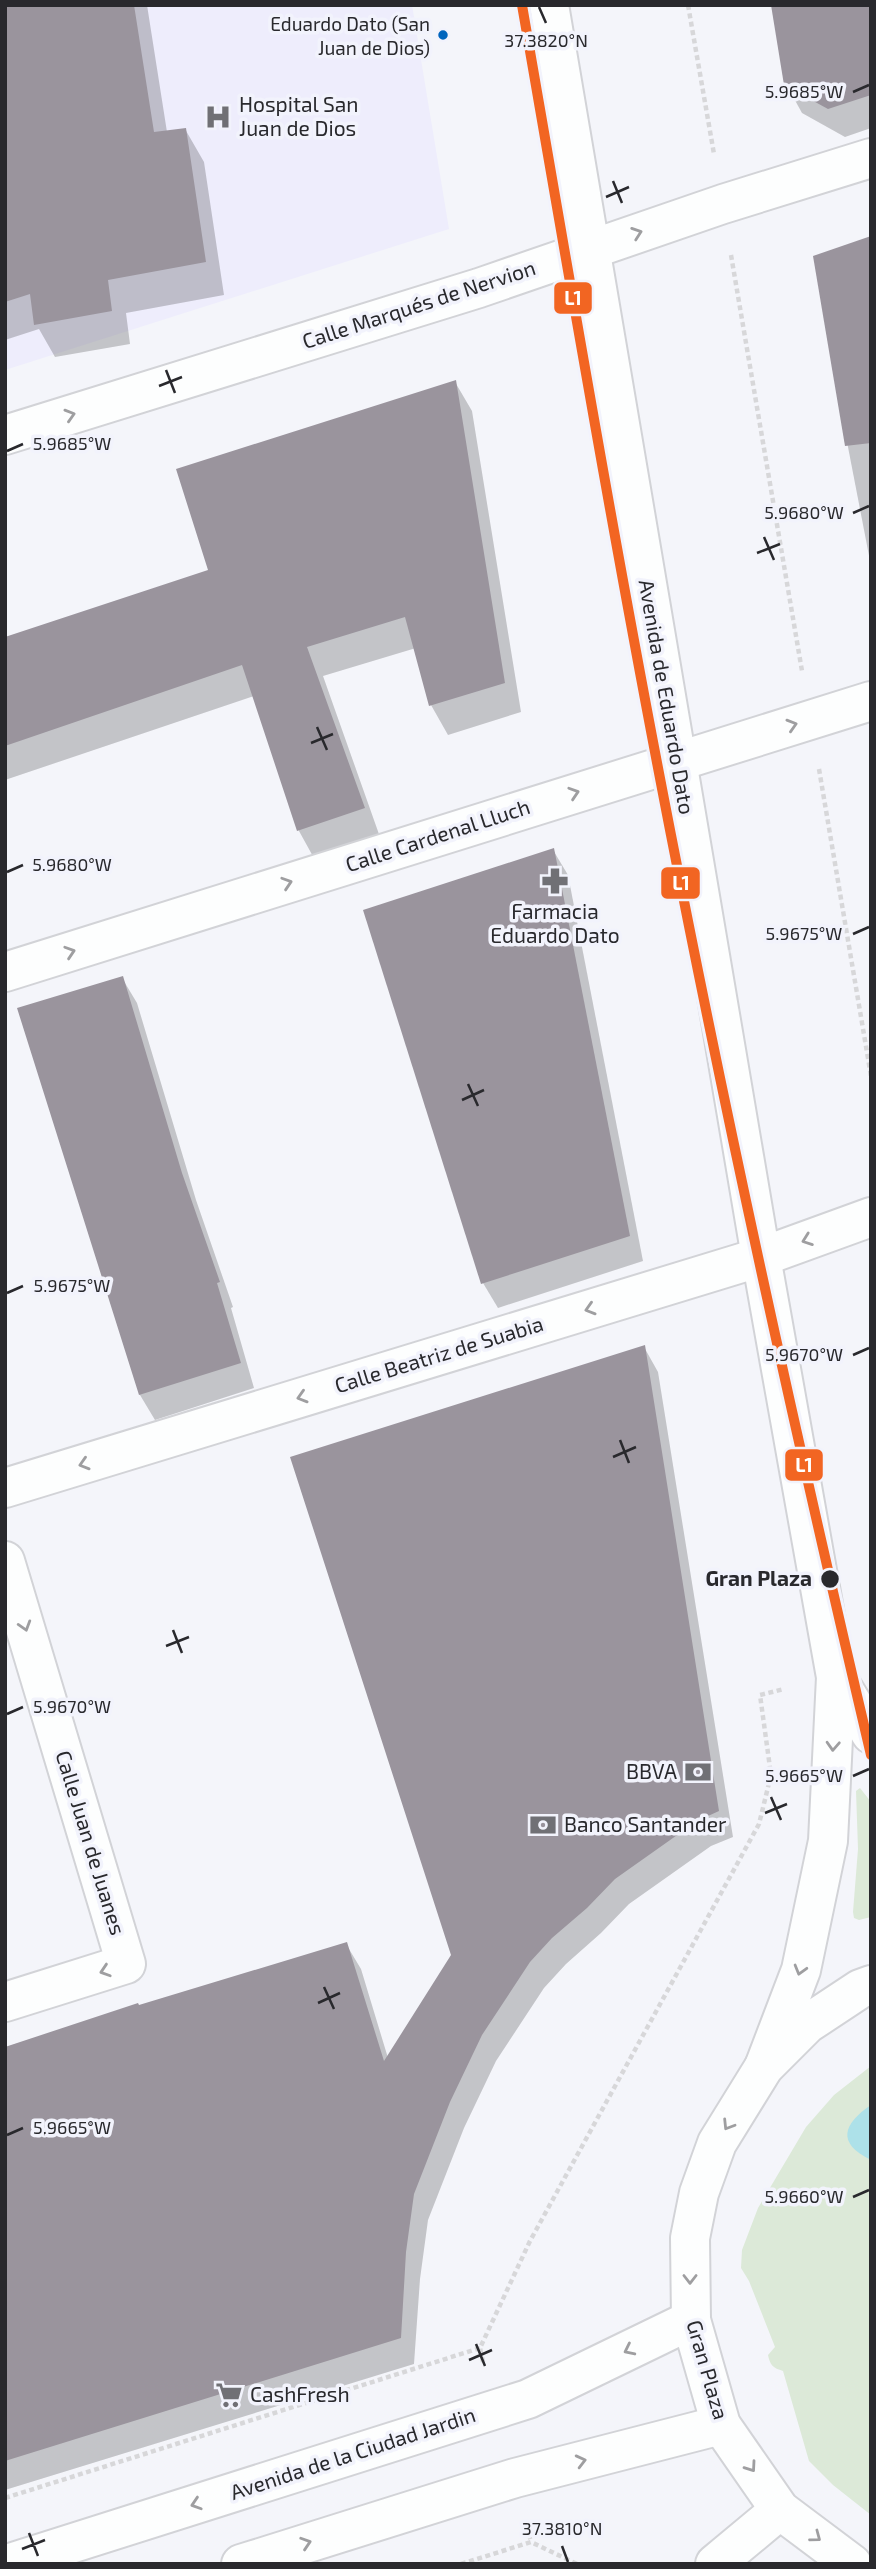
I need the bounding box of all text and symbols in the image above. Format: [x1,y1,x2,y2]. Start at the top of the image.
place label: Eduardo Dato (San Juan de Dios) [270,12,430,59]
marker: Eduardo Dato (San Juan de Dios) [436,28,450,42]
text: 37.3820°N [504,29,588,51]
text: 5.9685°W [765,80,843,102]
place label: Hospital San Juan de Dios [239,91,358,140]
hospital icon: Hospital San Juan de Dios [203,102,233,132]
one-way arrow [630,227,643,241]
street label: Calle Marqués de Nervion [299,254,538,353]
line badge: L1 [553,281,593,315]
text: L1 [564,286,582,309]
one-way arrow [64,409,76,423]
text: 5.9685°W [33,432,111,454]
text: 5.9680°W [764,501,844,523]
street label: Avenida de Eduardo Dato [634,577,700,816]
one-way arrow [785,719,797,734]
one-way arrow [568,786,580,801]
street label: Calle Cardenal Lluch [342,793,533,876]
text: 5.9680°W [32,853,112,875]
pharmacy icon: Farmacia Eduardo Dato [540,866,570,896]
line badge: L1 [660,866,701,900]
text: L1 [672,871,690,894]
one-way arrow [281,877,293,892]
place label: Farmacia Eduardo Dato [490,898,620,947]
text: 5.9675°W [766,922,842,944]
one-way arrow [64,946,76,960]
one-way arrow [801,1232,813,1246]
text: 5.9675°W [34,1274,110,1296]
one-way arrow [584,1301,597,1315]
street label: Calle Beatriz de Suabia [331,1310,546,1397]
text: 5.9670°W [765,1343,843,1365]
one-way arrow [296,1389,308,1404]
line badge: L1 [784,1448,824,1482]
text: L1 [795,1453,813,1476]
one-way arrow [79,1455,91,1470]
place label: Gran Plaza [706,1565,812,1590]
marker: Gran Plaza [819,1568,841,1590]
one-way arrow [16,1620,31,1632]
text: 5.9670°W [33,1695,111,1717]
one-way arrow [826,1740,841,1751]
street label: Calle Juan de Juanes [51,1747,131,1938]
bank icon: BBVA [683,1757,713,1787]
place label: BBVA [626,1758,677,1783]
text: 5.9665°W [765,1764,843,1786]
bank icon: Banco Santander [528,1810,558,1840]
place label: Banco Santander [564,1811,727,1836]
one-way arrow [99,1962,111,1977]
one-way arrow [794,1964,809,1976]
text: 5.9665°W [33,2116,111,2138]
one-way arrow [724,2117,737,2130]
text: 5.9660°W [764,2185,844,2207]
one-way arrow [682,2274,698,2285]
street label: Gran Plaza [682,2317,735,2422]
one-way arrow [624,2342,636,2356]
supermarket icon: CashFresh [214,2380,244,2410]
place label: CashFresh [250,2381,350,2406]
street label: Avenida de la Ciudad Jardin [227,2401,478,2504]
one-way arrow [575,2455,587,2469]
one-way arrow [743,2459,755,2472]
one-way arrow [191,2495,203,2510]
text: 37.3810°N [522,2517,602,2539]
one-way arrow [809,2528,821,2541]
one-way arrow [300,2537,312,2551]

